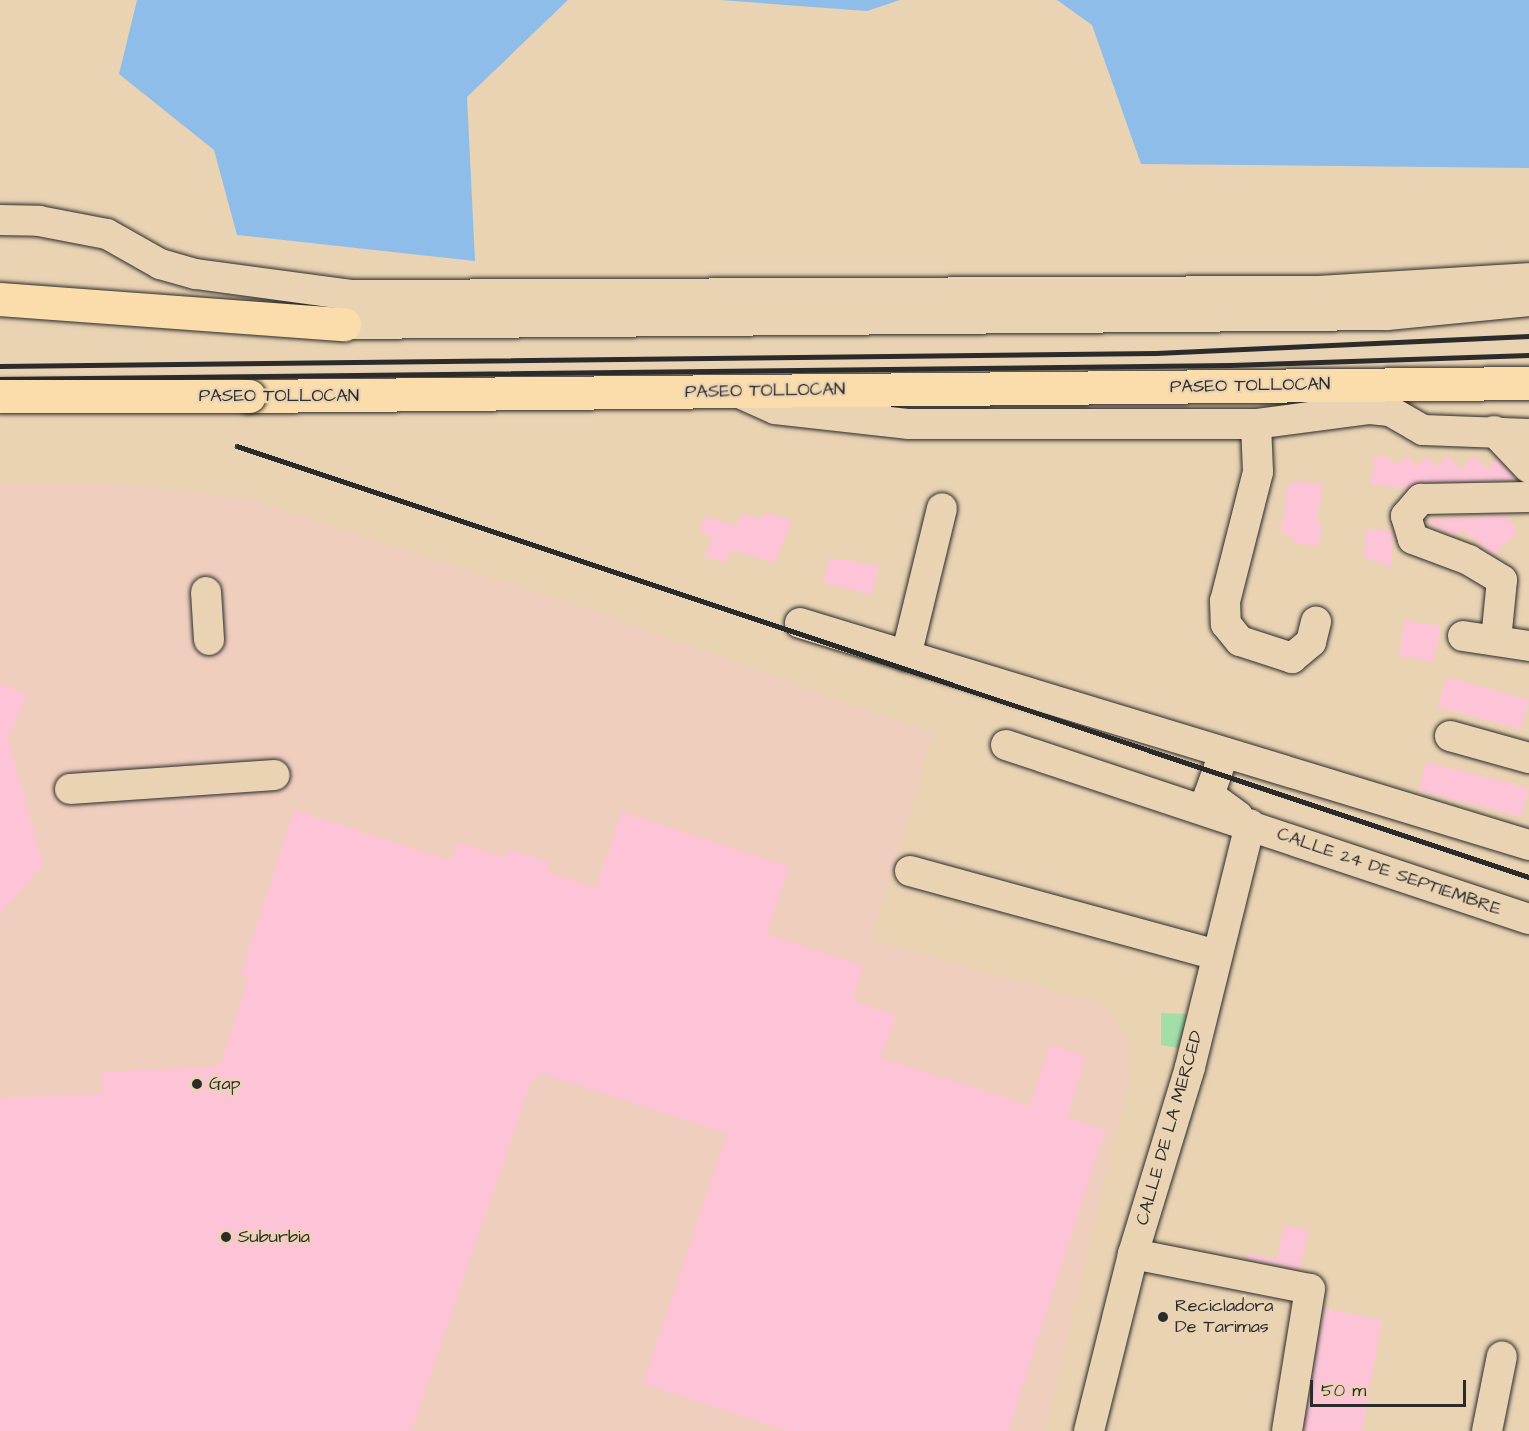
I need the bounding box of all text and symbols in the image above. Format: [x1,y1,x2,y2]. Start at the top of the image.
street label: PASEO TOLLOCAN [1170,374,1330,398]
street label: PASEO TOLLOCAN [685,379,845,403]
street label: PASEO TOLLOCAN [199,385,359,407]
street label: CALLE 24 DE SEPTIEMBRE [1274,823,1504,921]
street label: CALLE DE LA MERCED [1132,1028,1208,1228]
place label: Gap [209,1073,241,1095]
marker: Gap [190,1077,204,1091]
place label: Suburbia [238,1226,310,1248]
marker: Suburbia [219,1230,233,1244]
place label: Recicladora De Tarimas [1175,1296,1274,1338]
marker: Recicladora De Tarimas [1156,1310,1170,1324]
scale bar [1313,1368,1469,1406]
text: 50 m [1321,1378,1366,1403]

